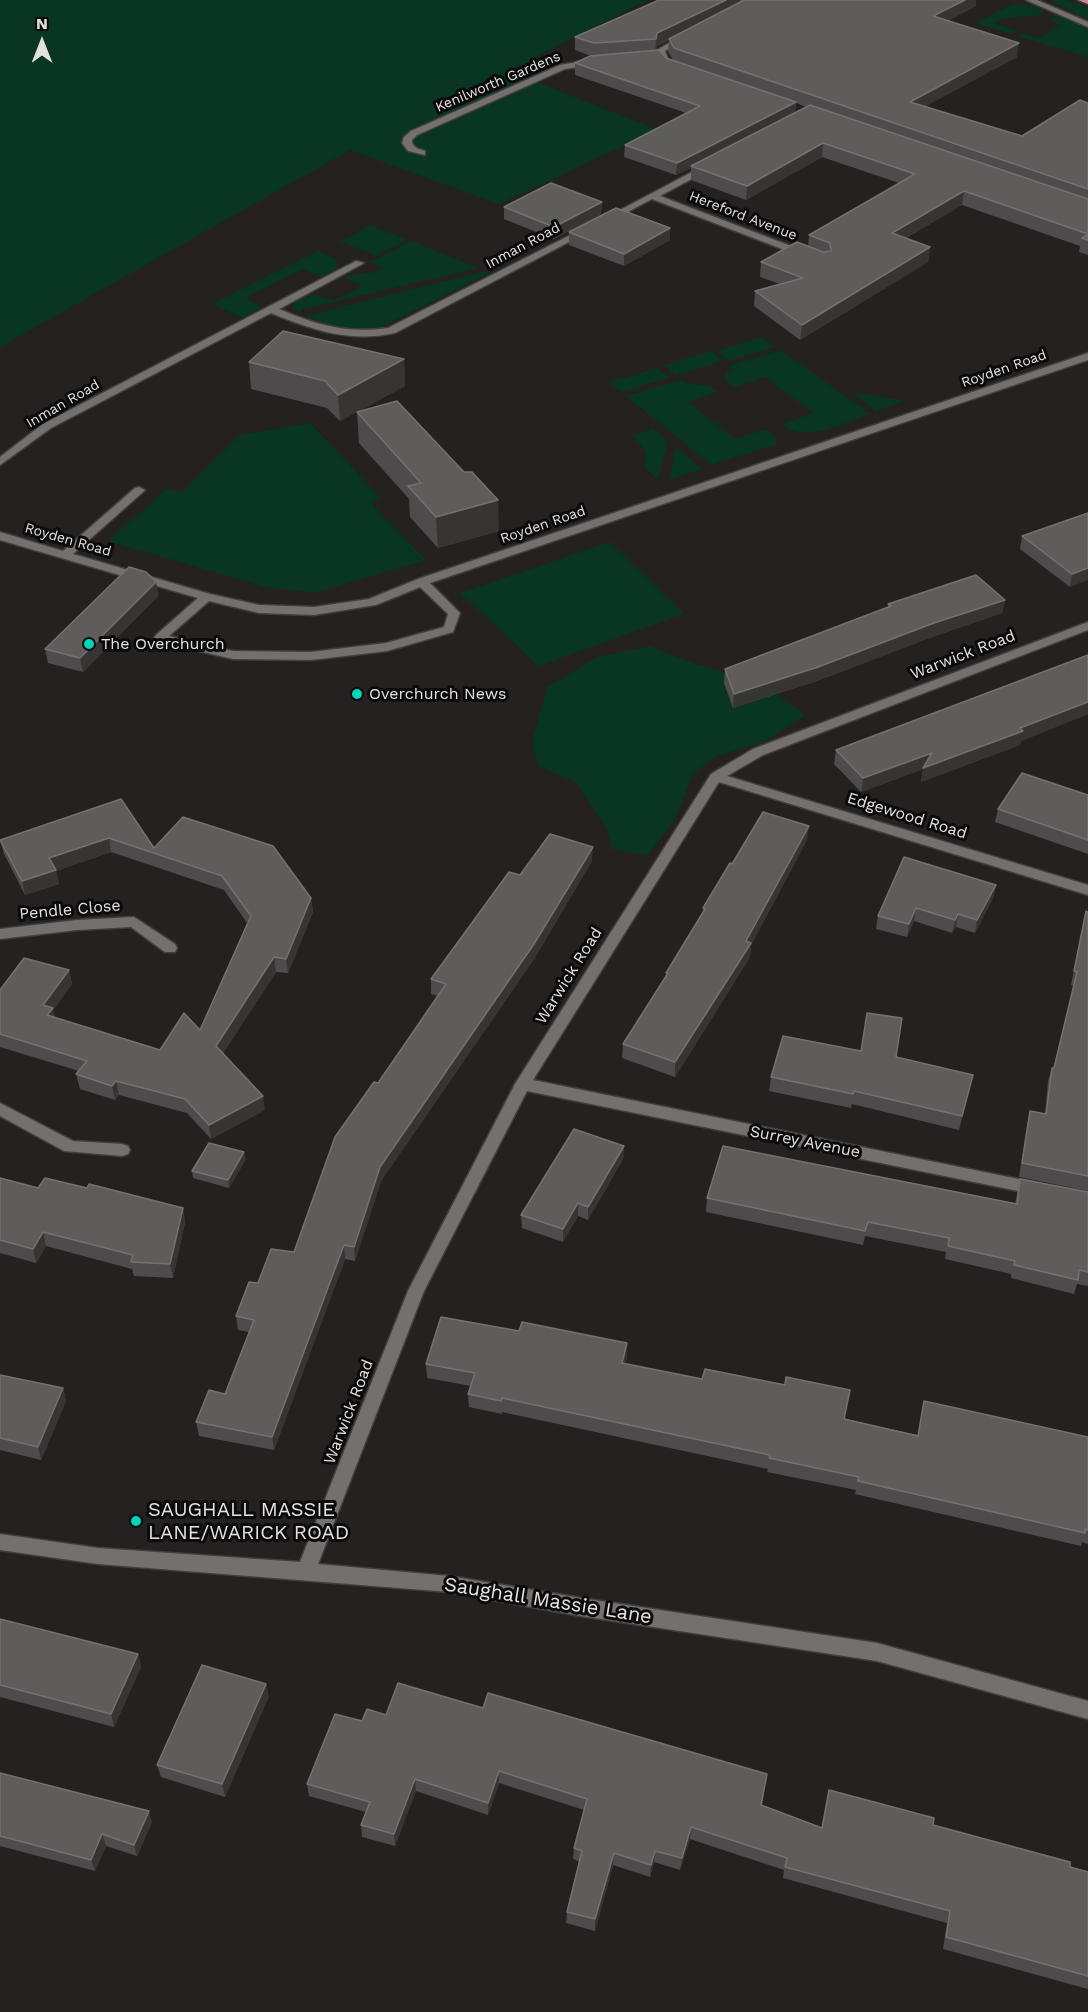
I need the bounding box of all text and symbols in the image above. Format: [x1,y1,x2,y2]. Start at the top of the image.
north arrow [12,12,72,72]
text: N [36,14,48,33]
street label: Kenilworth Gardens [433,48,563,116]
street label: Hereford Avenue [687,188,799,244]
street label: Inman Road [483,219,563,273]
street label: Royden Road [959,347,1049,391]
street label: Inman Road [23,376,103,432]
street label: Royden Road [498,503,588,547]
street label: Royden Road [23,520,113,560]
street label: Warwick Road [908,626,1018,684]
place label: The Overchurch [101,634,225,654]
marker: The Overchurch [82,637,96,651]
place label: Overchurch News [369,684,506,704]
marker: Overchurch News [350,687,364,701]
street label: Edgewood Road [845,789,969,843]
street label: Pendle Close [19,896,121,924]
street label: Warwick Road [532,924,606,1028]
street label: Surrey Avenue [748,1122,862,1162]
street label: Warwick Road [320,1357,378,1467]
place label: SAUGHALL MASSIE LANE/WARICK ROAD [148,1498,349,1545]
marker: SAUGHALL MASSIE LANE/WARICK ROAD [129,1514,143,1528]
street label: Saughall Massie Lane [442,1573,654,1629]

